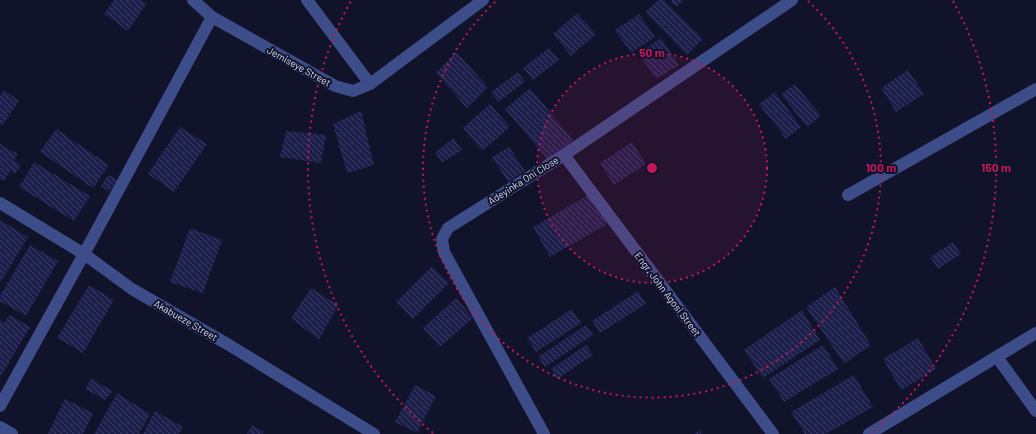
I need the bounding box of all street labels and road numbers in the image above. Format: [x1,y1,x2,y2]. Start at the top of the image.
street label: Jemiseye Street [265,44,333,89]
street label: Adeyinka Oni Close [485,153,561,207]
street label: Engr. John Agosi Street [632,250,704,339]
street label: Akabueze Street [152,297,220,343]

